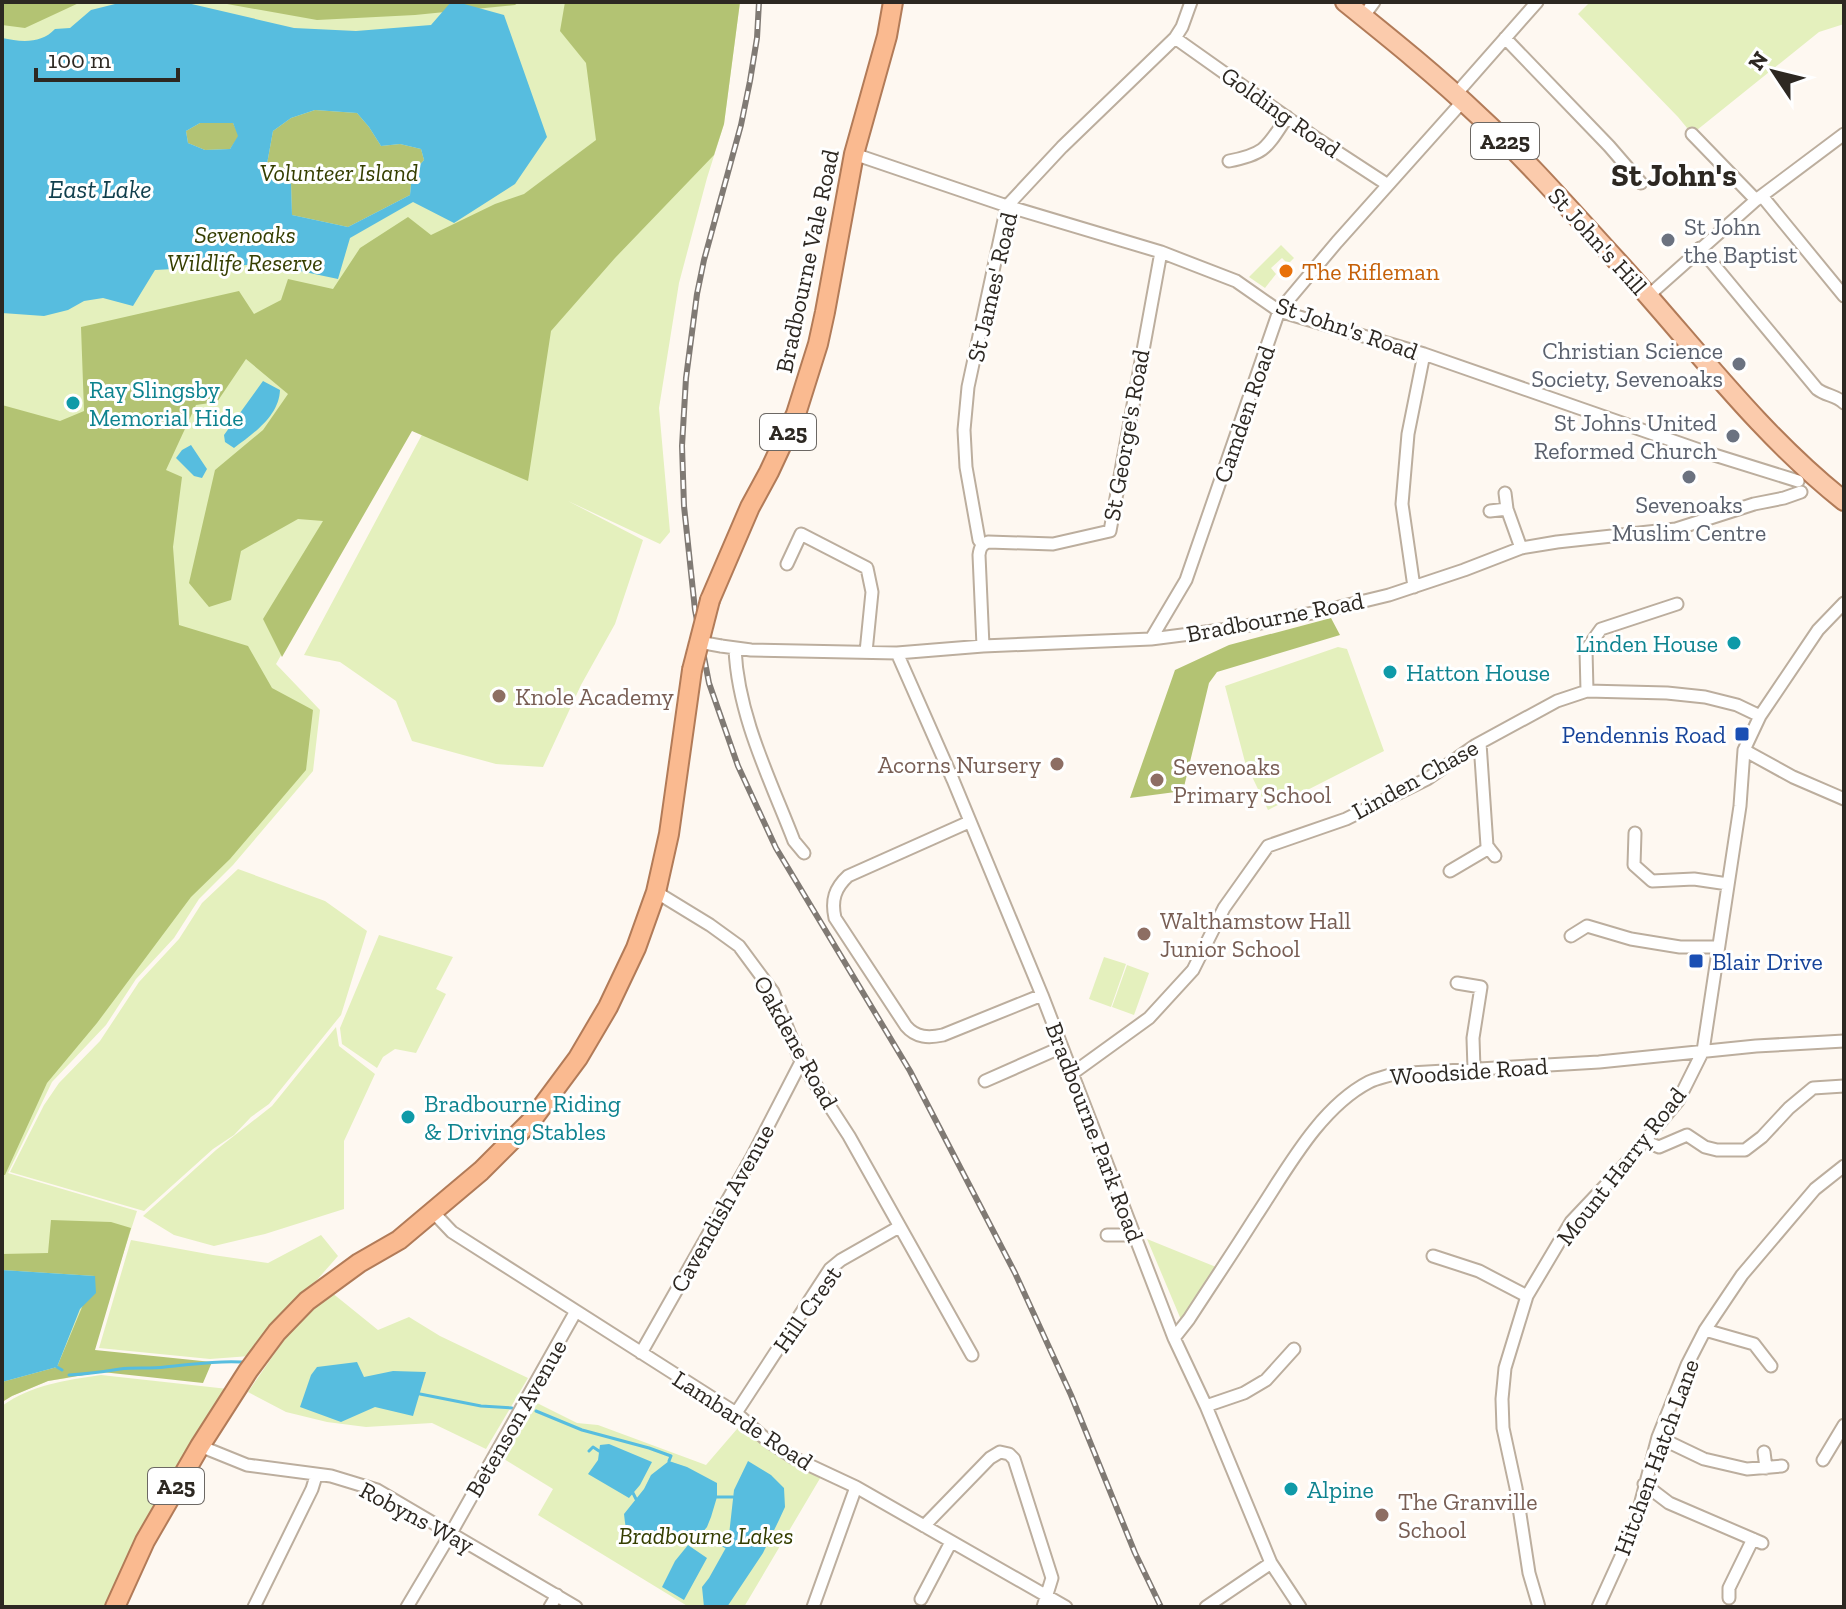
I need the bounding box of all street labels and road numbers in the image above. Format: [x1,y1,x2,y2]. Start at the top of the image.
street label: Golding Road [1216,60,1346,164]
road number: A225 [1471,123,1539,159]
street label: Bradbourne Vale Road [769,146,845,376]
street label: St John's Hill [1542,181,1654,301]
street label: St James' Road [961,209,1023,365]
street label: St John's Road [1272,290,1422,366]
street label: Camden Road [1207,342,1281,486]
street label: St George's Road [1097,347,1155,523]
road number: A25 [760,414,816,450]
street label: Bradbourne Road [1184,586,1366,648]
street label: Linden Chase [1347,732,1483,826]
street label: Oakdene Road [748,970,844,1114]
street label: Bradbourne Park Road [1040,1018,1150,1246]
street label: Woodside Road [1389,1051,1549,1091]
street label: Mount Harry Road [1550,1081,1692,1251]
street label: Cavendish Avenue [664,1119,780,1297]
street label: Hill Crest [767,1260,847,1358]
street label: Betenson Avenue [459,1334,573,1502]
street label: Hitchen Hatch Lane [1607,1355,1705,1559]
street label: Lambarde Road [667,1364,819,1476]
road number: A25 [148,1468,204,1504]
street label: Robyns Way [355,1475,480,1560]

